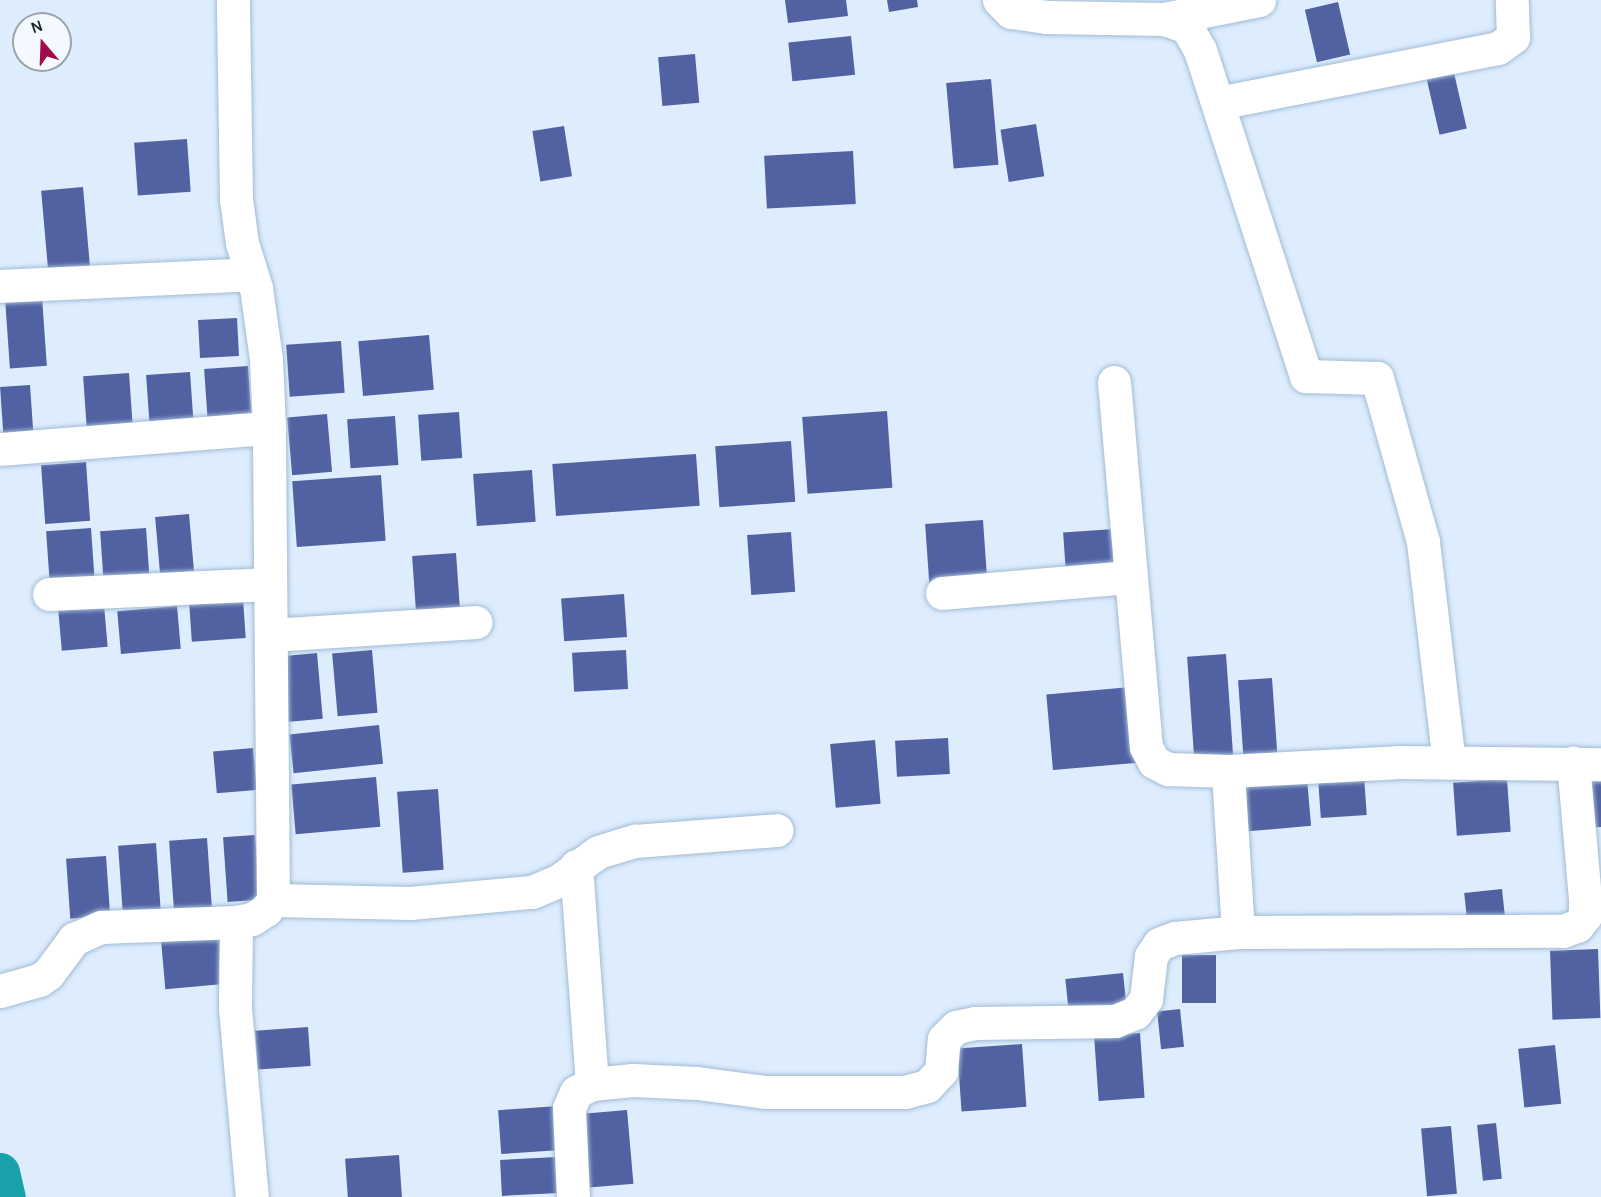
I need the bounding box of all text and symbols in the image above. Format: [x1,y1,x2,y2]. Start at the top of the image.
north arrow [12,12,72,72]
text: N [28,16,45,37]

